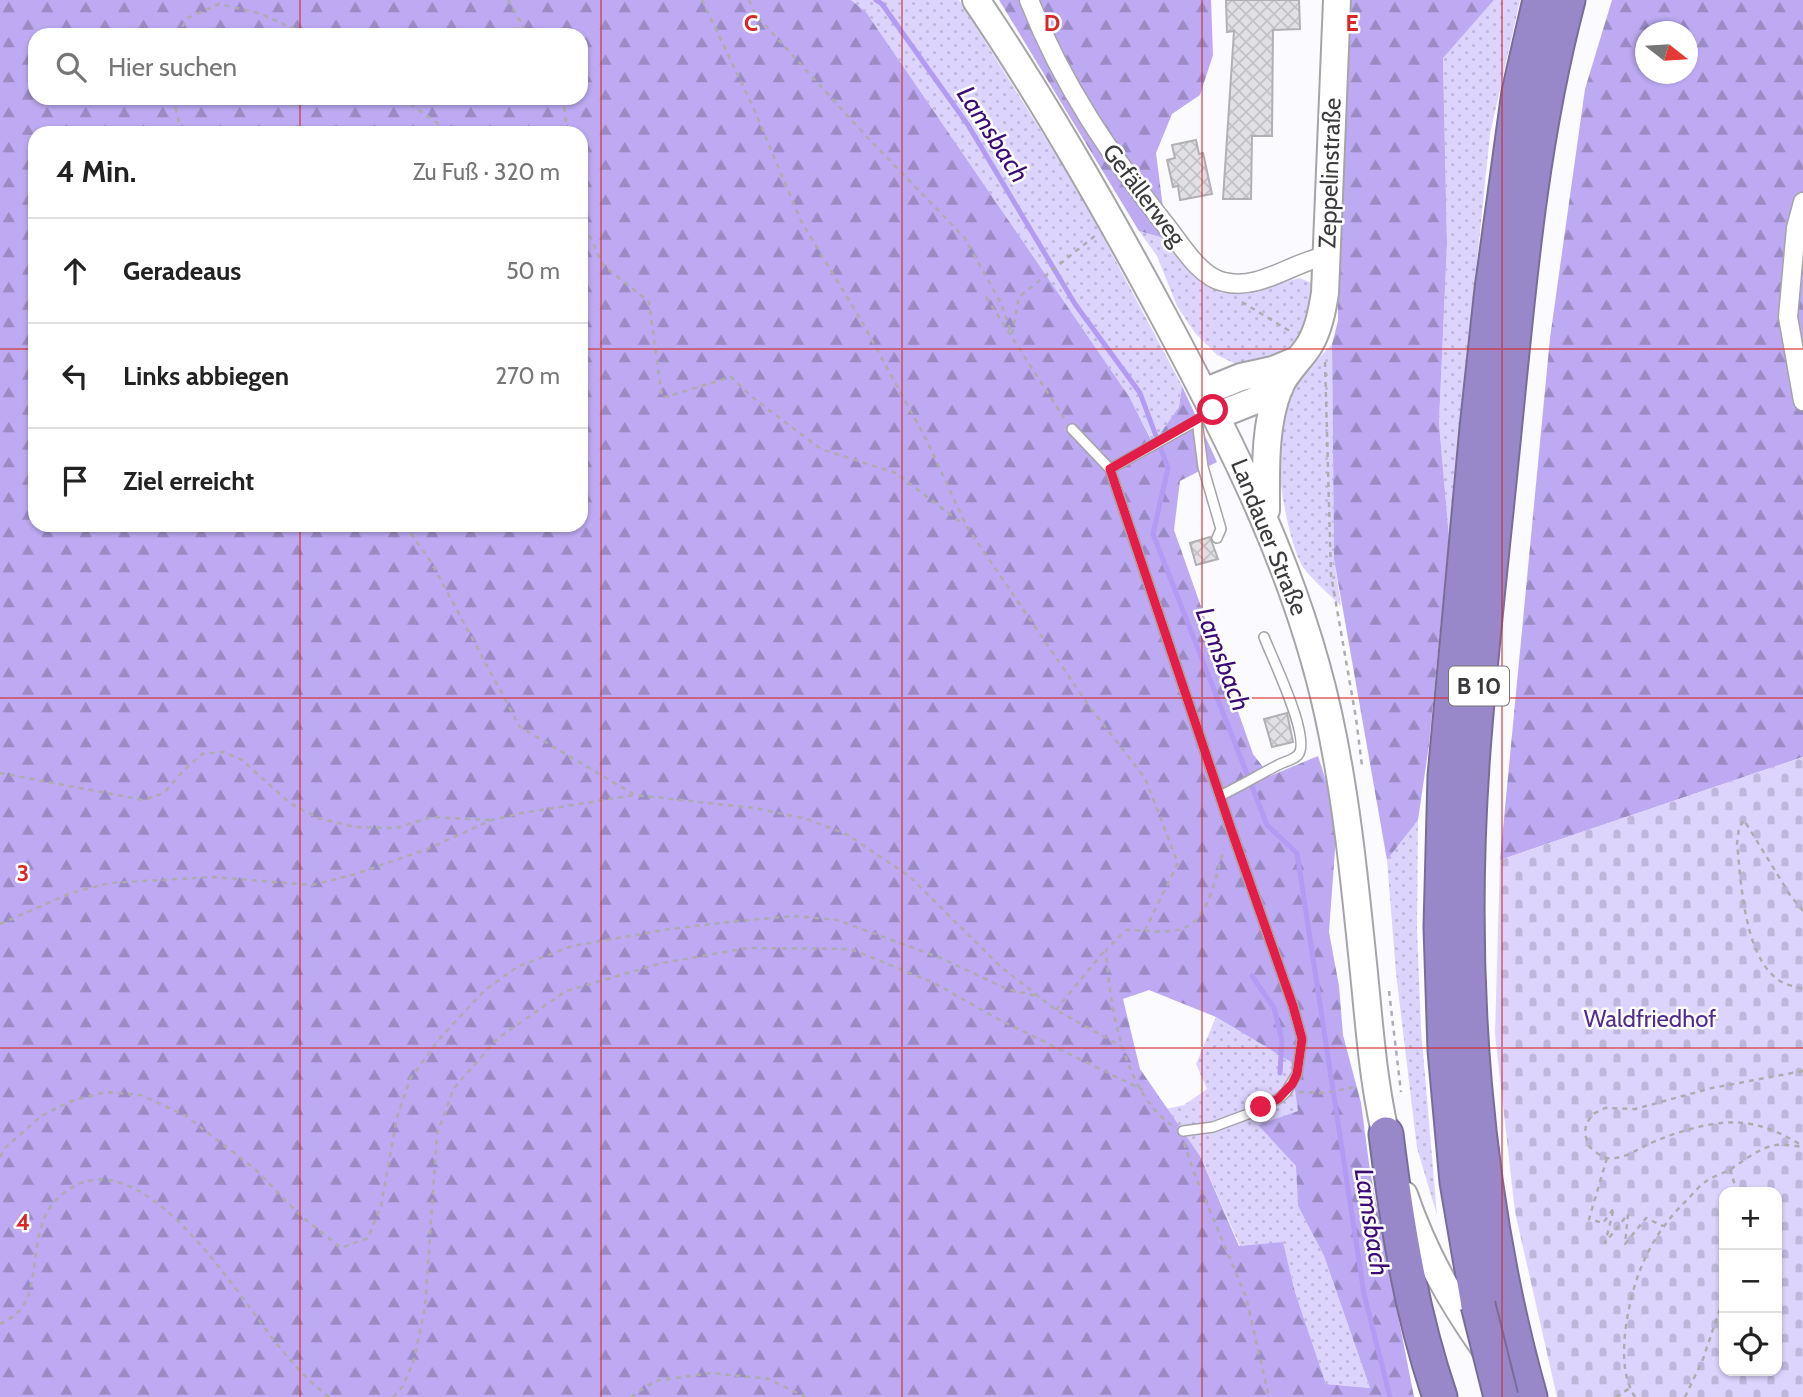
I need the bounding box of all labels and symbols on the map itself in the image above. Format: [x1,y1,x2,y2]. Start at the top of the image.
text: C [744,9,758,37]
text: D [1044,9,1060,37]
text: E [1345,9,1359,37]
north arrow [1635,21,1698,84]
water label: Lamsbach [950,80,1036,188]
street label: Zeppelinstraße [1312,97,1347,249]
street label: Gefällerweg [1097,138,1193,252]
route start [1197,394,1228,425]
street label: Landauer Straße [1225,454,1314,619]
water label: Lamsbach [1189,603,1257,715]
road number: B 10 [1449,666,1509,706]
text: 3 [17,859,29,887]
park label: Waldfriedhof [1584,1004,1716,1033]
route end [1245,1091,1276,1122]
water label: Lamsbach [1348,1166,1396,1278]
text: 4 [16,1208,30,1236]

